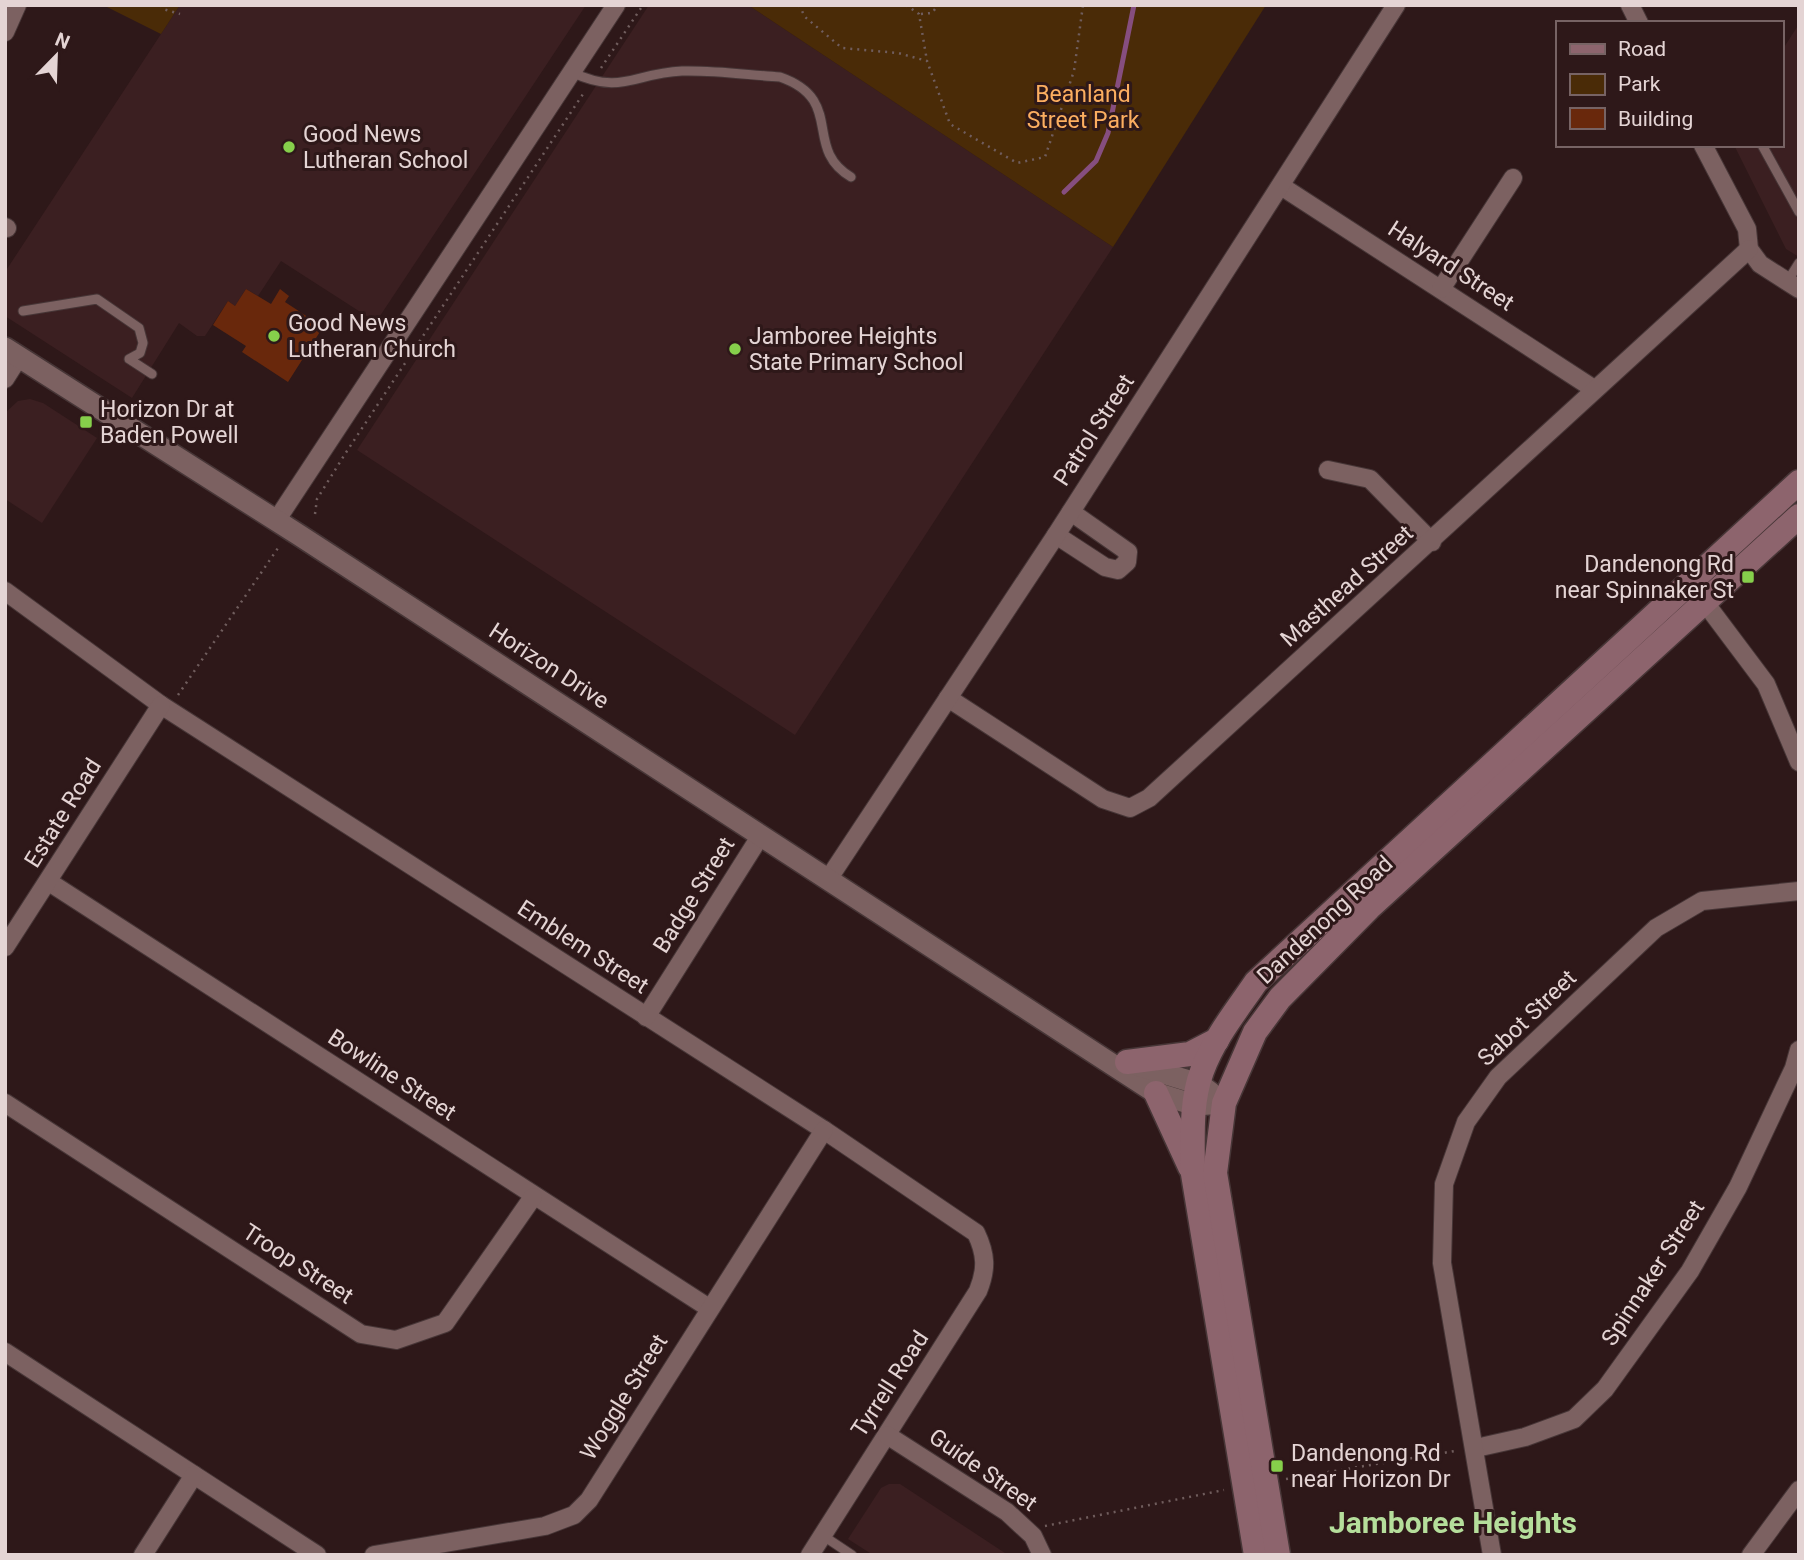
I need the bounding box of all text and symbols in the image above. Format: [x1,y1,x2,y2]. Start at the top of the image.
north arrow [21,21,91,91]
legend [1556,21,1783,147]
text: N [52,28,73,54]
text: Road [1618,37,1666,61]
text: Park [1618,72,1661,96]
park label: Beanland Street Park [1027,81,1140,134]
text: Building [1618,107,1693,131]
place label: Good News Lutheran School [303,121,468,174]
marker: Good News Lutheran School [281,139,297,155]
street label: Halyard Street [1383,215,1519,317]
place label: Good News Lutheran Church [288,310,456,363]
place label: Jamboree Heights State Primary School [749,323,963,376]
marker: Good News Lutheran Church [266,328,282,344]
marker: Jamboree Heights State Primary School [727,341,743,357]
street label: Patrol Street [1048,369,1140,491]
place label: Horizon Dr at Baden Powell [100,396,239,449]
marker: Horizon Dr at Baden Powell [78,414,94,430]
street label: Masthead Street [1275,520,1419,652]
place label: Dandenong Rd near Spinnaker St [1555,551,1734,604]
marker: Dandenong Rd near Spinnaker St [1740,569,1756,585]
street label: Horizon Drive [484,617,614,715]
street label: Estate Road [19,754,107,872]
street label: Badge Street [648,832,740,958]
street label: Dandenong Road [1252,850,1398,990]
street label: Emblem Street [513,895,653,999]
street label: Sabot Street [1472,964,1582,1072]
street label: Bowline Street [323,1024,461,1126]
street label: Spinnaker Street [1596,1195,1710,1351]
street label: Troop Street [238,1218,358,1310]
street label: Tyrrell Road [846,1326,934,1442]
street label: Woggle Street [575,1329,673,1465]
street label: Guide Street [924,1423,1042,1517]
place label: Dandenong Rd near Horizon Dr [1291,1440,1451,1493]
marker: Dandenong Rd near Horizon Dr [1269,1458,1285,1474]
district label: Jamboree Heights [1329,1505,1577,1540]

